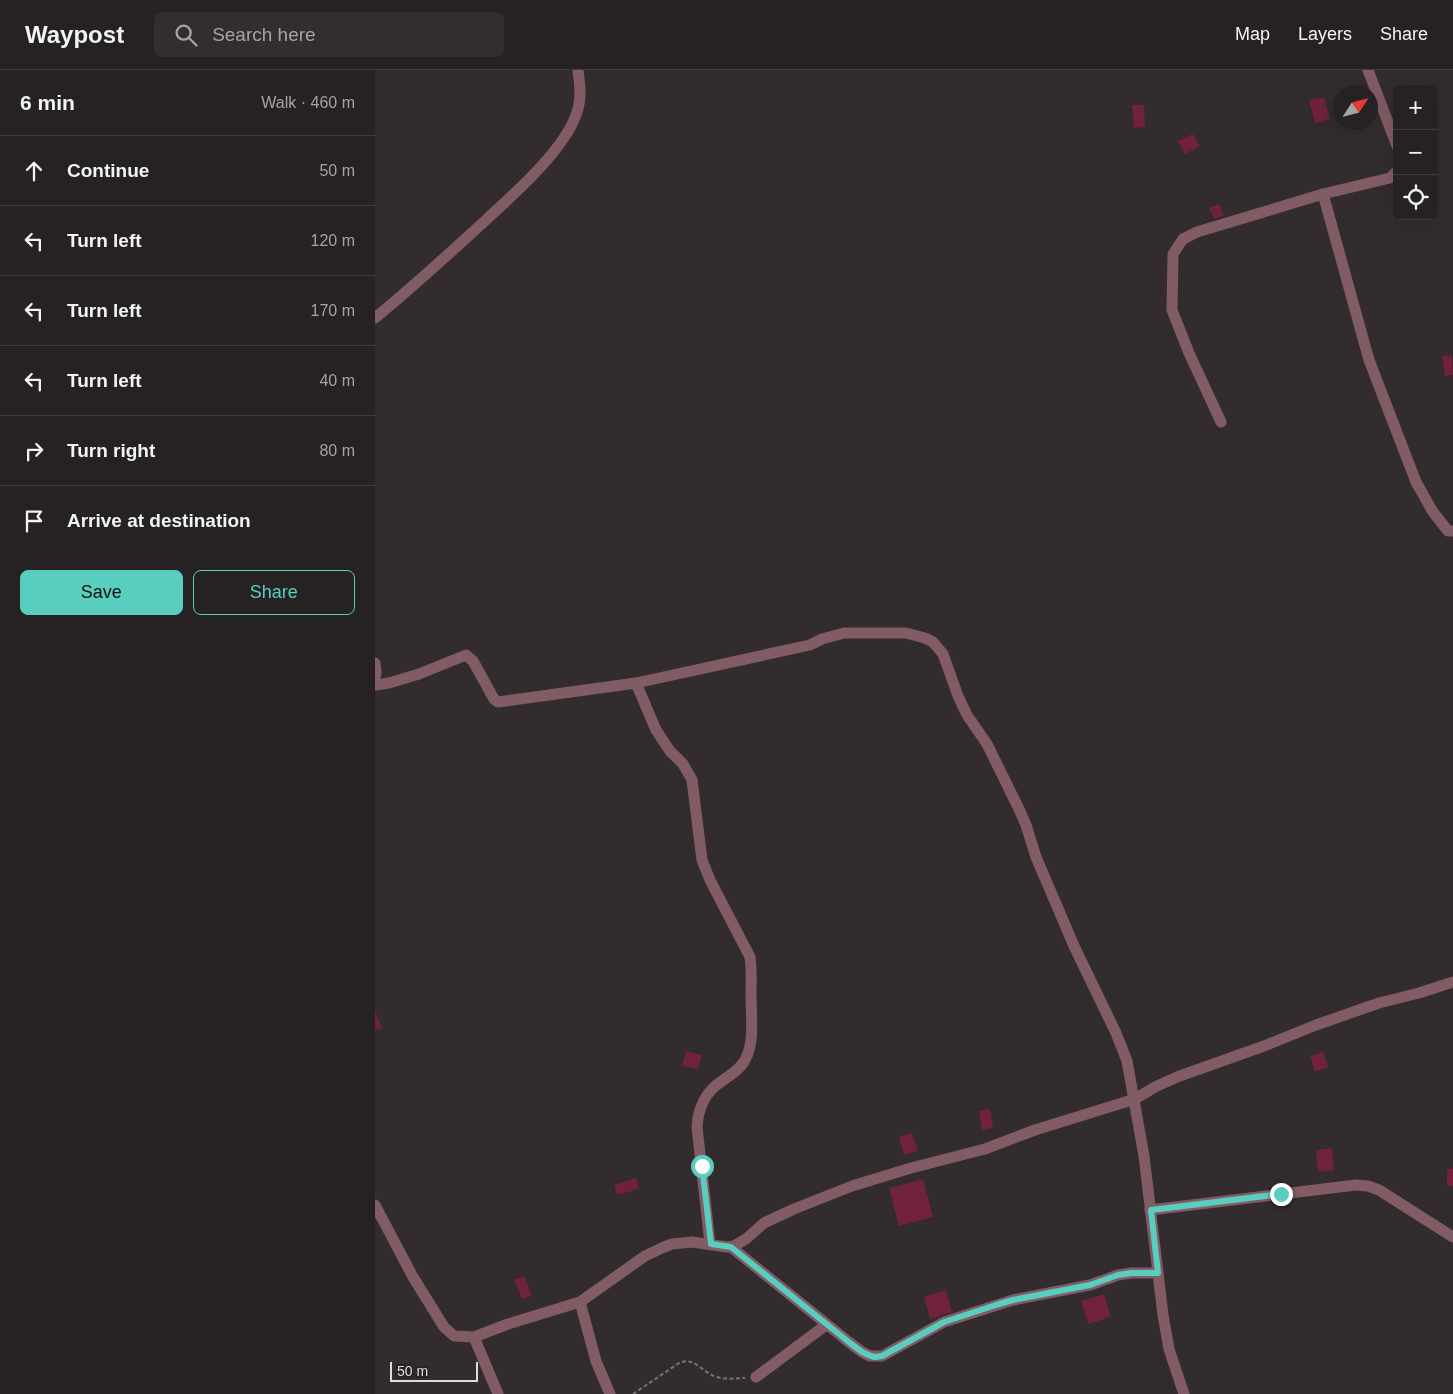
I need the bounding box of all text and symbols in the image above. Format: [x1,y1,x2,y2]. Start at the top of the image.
search box [154,12,504,57]
text: Waypost [25,21,124,48]
icon: search [172,21,200,49]
text: Search here [212,24,316,45]
text: Map [1235,24,1270,44]
text: Layers [1298,24,1352,44]
text: Share [1380,24,1428,44]
north arrow [1333,85,1378,130]
map controls [1393,85,1438,220]
button: + [1393,85,1438,130]
text: 6 min [20,91,75,114]
text: Walk · 460 m [261,94,355,111]
button: − [1393,130,1438,175]
icon: ahead [20,157,48,185]
text: Continue [67,160,149,181]
text: 50 m [319,162,355,179]
button: locate [1393,175,1438,220]
icon: left [20,227,48,255]
text: Turn left [67,230,142,251]
text: 120 m [311,232,355,249]
icon: left [20,297,48,325]
text: Turn left [67,300,142,321]
text: 170 m [311,302,355,319]
icon: left [20,367,48,395]
text: Turn left [67,370,142,391]
text: 40 m [319,372,355,389]
icon: right [20,437,48,465]
text: Turn right [67,440,155,461]
text: 80 m [319,442,355,459]
icon: arrive [20,507,48,535]
text: Arrive at destination [67,510,251,531]
button: Save [20,570,183,615]
button: Share [193,570,355,615]
route start [691,1155,714,1178]
route end [1270,1183,1293,1206]
scale bar [390,1359,477,1382]
text: 50 m [397,1363,428,1379]

